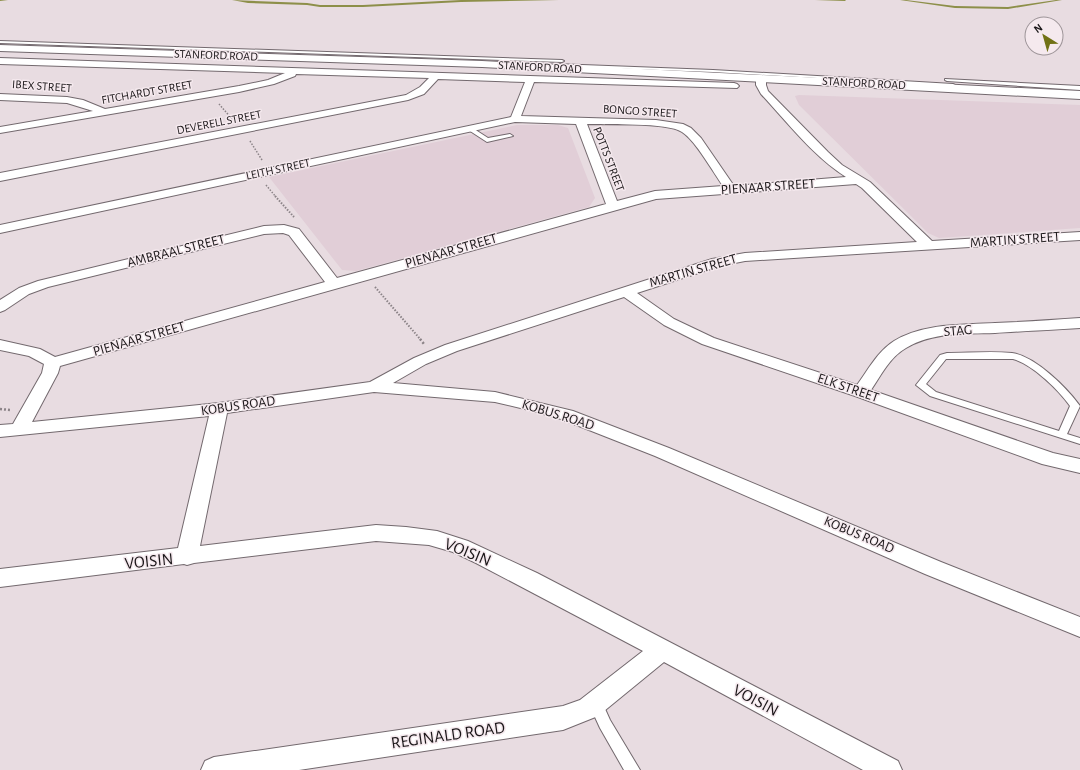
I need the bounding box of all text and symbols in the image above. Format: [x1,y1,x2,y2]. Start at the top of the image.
north arrow [1024,16,1064,56]
text: N [1032,22,1045,35]
street label: STANFORD ROAD [174,48,258,62]
street label: STANFORD ROAD [498,59,582,75]
street label: STANFORD ROAD [822,75,906,91]
street label: IBEX STREET [12,78,72,94]
street label: FITCHARDT STREET [101,78,194,106]
street label: BONGO STREET [603,102,678,120]
street label: DEVERELL STREET [176,108,262,136]
street label: POTTS STREET [591,125,627,193]
street label: LEITH STREET [245,156,311,182]
street label: PIENAAR STREET [720,177,816,197]
street label: MARTIN STREET [969,230,1061,250]
street label: PIENAAR STREET [403,231,499,271]
street label: AMBRAAL STREET [126,232,226,270]
street label: MARTIN STREET [648,252,738,290]
street label: PIENAAR STREET [91,319,187,359]
street label: STAG [943,323,973,339]
street label: ELK STREET [816,371,881,405]
street label: KOBUS ROAD [200,394,276,418]
street label: KOBUS ROAD [520,397,596,433]
street label: KOBUS ROAD [822,514,896,556]
street label: VOISIN [442,535,494,569]
street label: VOISIN [124,550,174,572]
street label: VOISIN [730,681,782,719]
street label: REGINALD ROAD [390,719,506,751]

